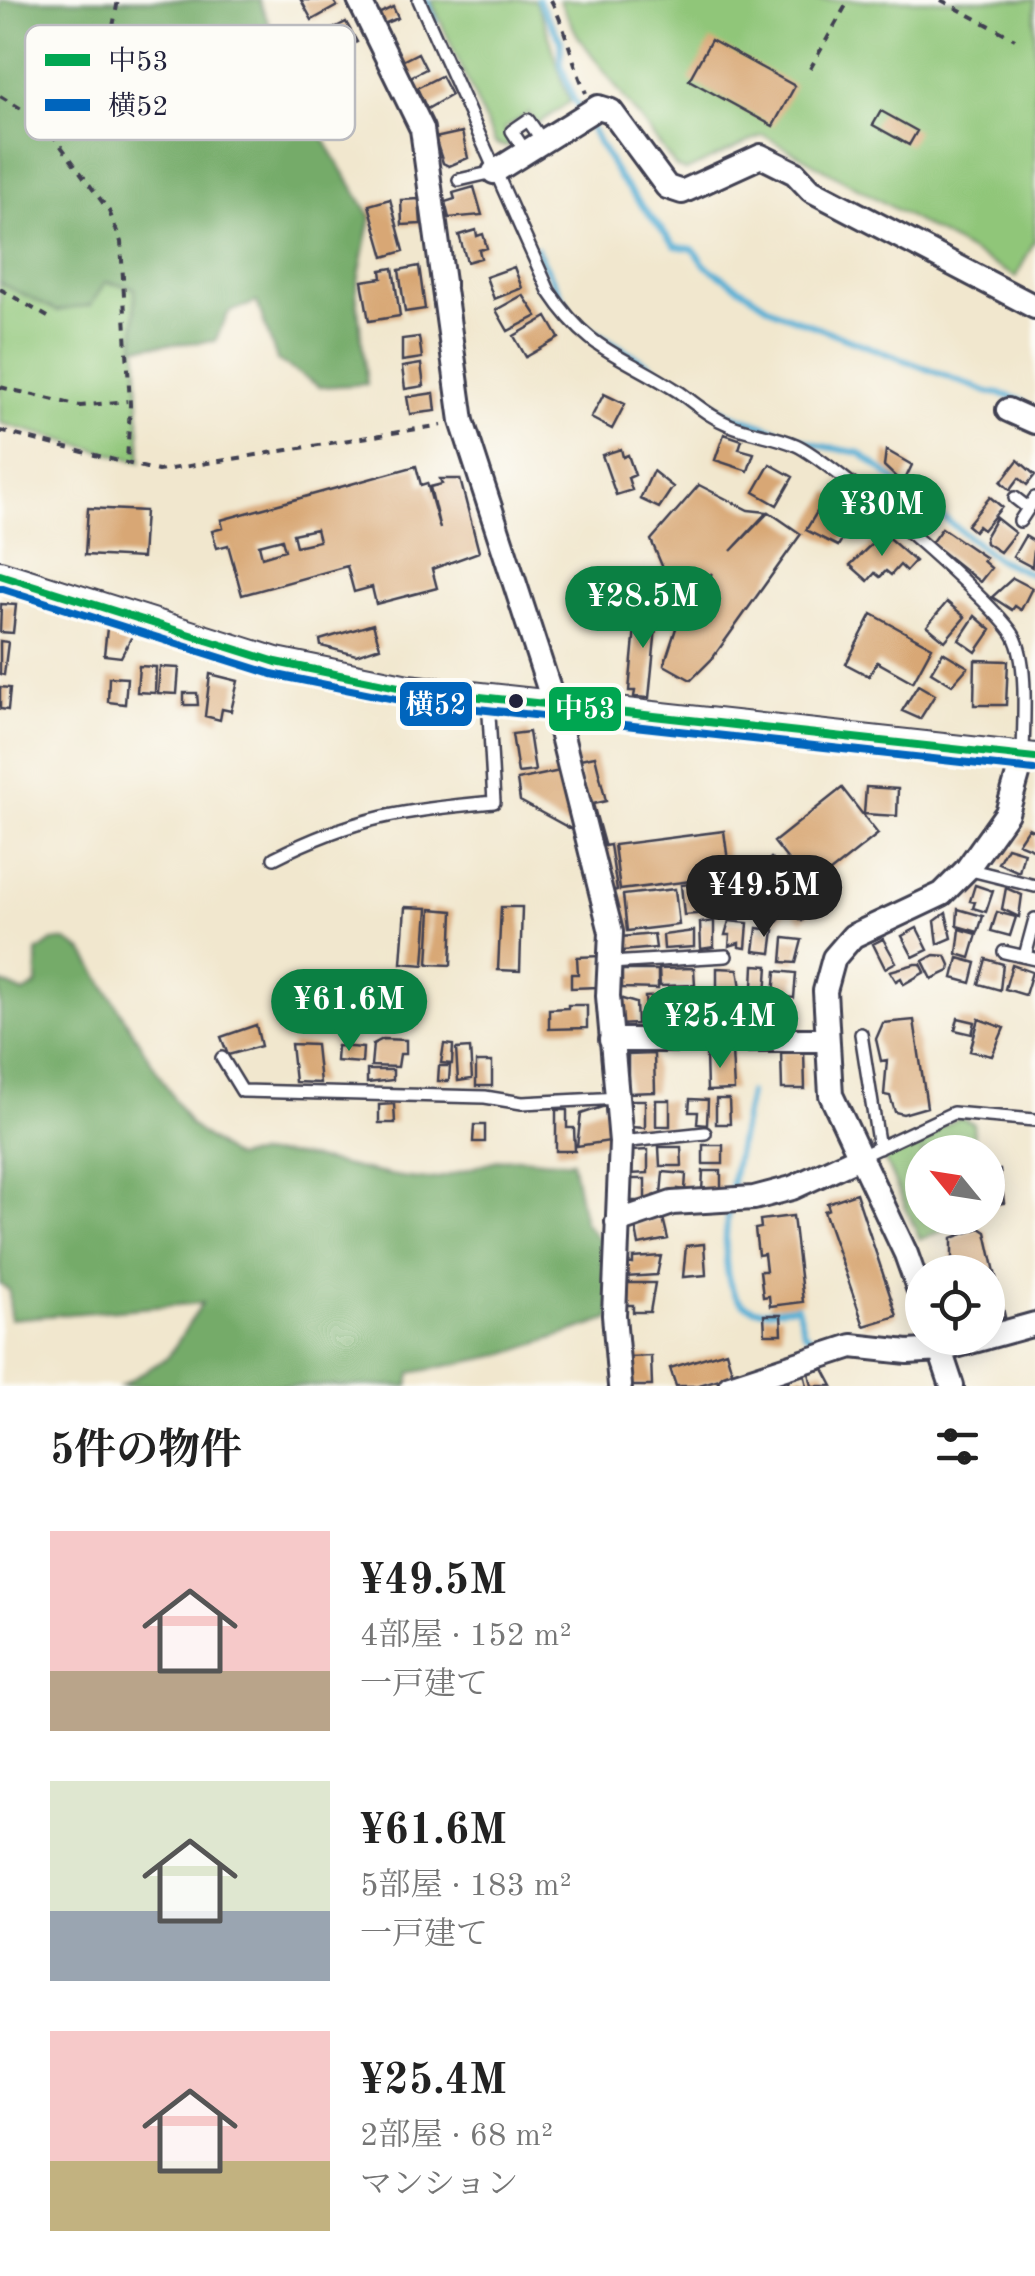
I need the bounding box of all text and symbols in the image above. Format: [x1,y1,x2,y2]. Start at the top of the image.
legend [25,25,355,140]
text: 中53 [108,46,168,77]
text: 横52 [108,91,168,122]
pin: ¥30M [823,474,941,559]
text: ¥30M [840,490,924,522]
pin: ¥28.5M [562,566,724,651]
text: ¥28.5M [587,582,699,614]
line badge: 横52 [398,680,474,728]
line badge: 中53 [547,685,623,733]
text: 横52 [406,690,466,721]
unlabelled marker [506,691,526,711]
text: 中53 [555,694,615,725]
pin: ¥49.5M [683,855,845,940]
text: ¥49.5M [708,871,820,903]
pin: ¥61.6M [268,969,430,1054]
text: ¥61.6M [293,985,405,1017]
pin: ¥25.4M [639,986,801,1071]
text: ¥25.4M [664,1002,776,1034]
north arrow [905,1135,1005,1235]
map controls [905,1135,1005,1355]
button: locate [905,1255,1005,1355]
icon: filters [930,1419,985,1474]
text: 5件の物件 [50,1431,242,1473]
text: ¥49.5M [360,1561,507,1603]
icon: home [130,1571,250,1691]
text: 4部屋 · 152 m² [360,1621,572,1653]
text: 一戸建て [360,1670,488,1702]
text: ¥61.6M [360,1811,507,1853]
icon: home [130,1821,250,1941]
text: 5部屋 · 183 m² [360,1871,572,1903]
text: 一戸建て [360,1920,488,1952]
text: ¥25.4M [360,2061,507,2103]
icon: home [130,2071,250,2191]
text: 2部屋 · 68 m² [360,2121,553,2153]
text: マンション [360,2170,519,2202]

